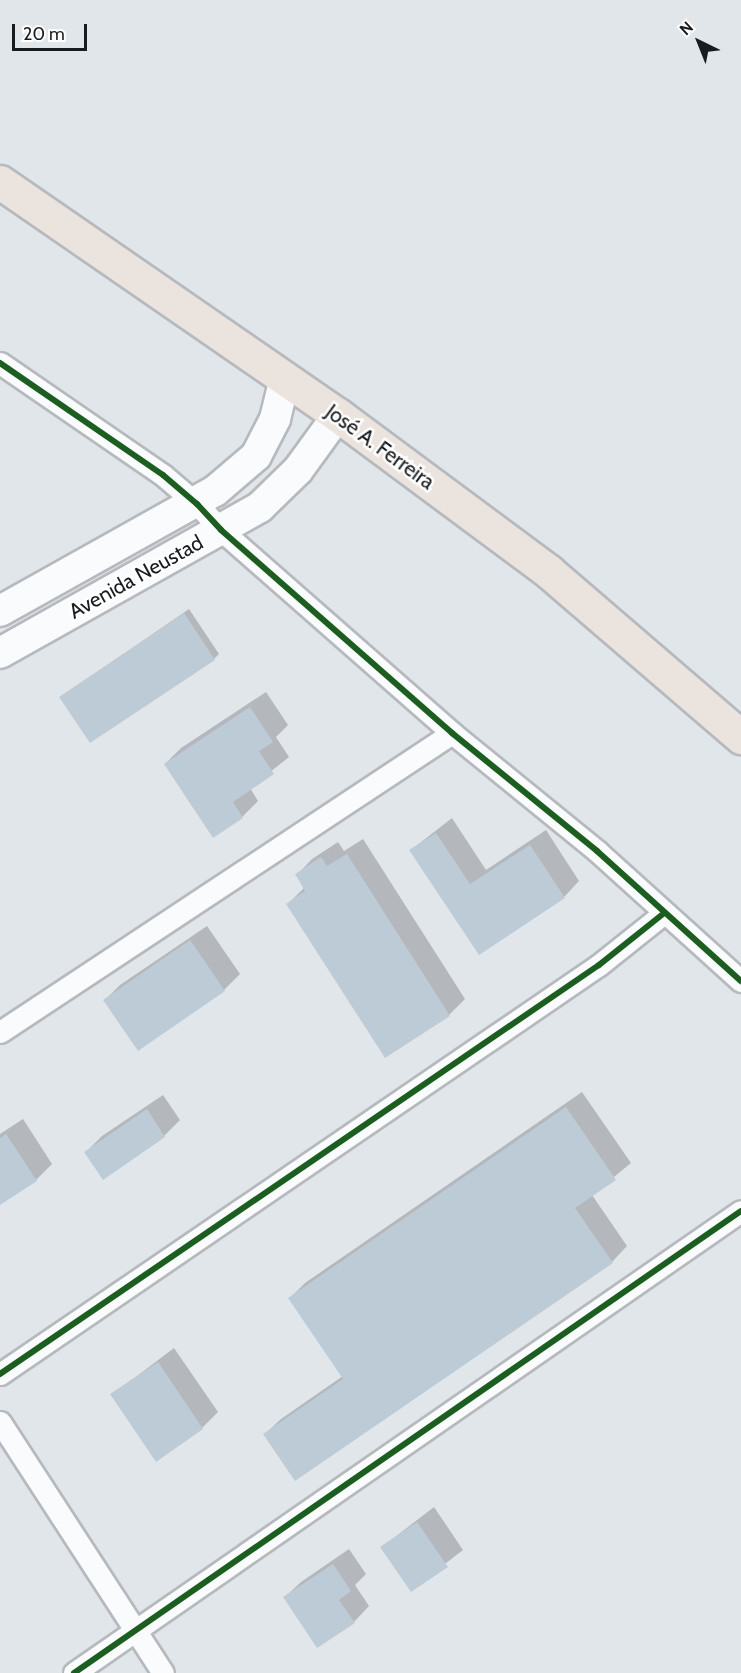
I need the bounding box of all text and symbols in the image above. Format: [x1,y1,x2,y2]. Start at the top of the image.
scale bar [15,12,90,50]
north arrow [669,12,729,72]
text: N [676,18,697,39]
text: 20 m [23,23,65,45]
street label: José A. Ferreira [321,399,439,495]
street label: Avenida Neustad [65,530,207,624]

